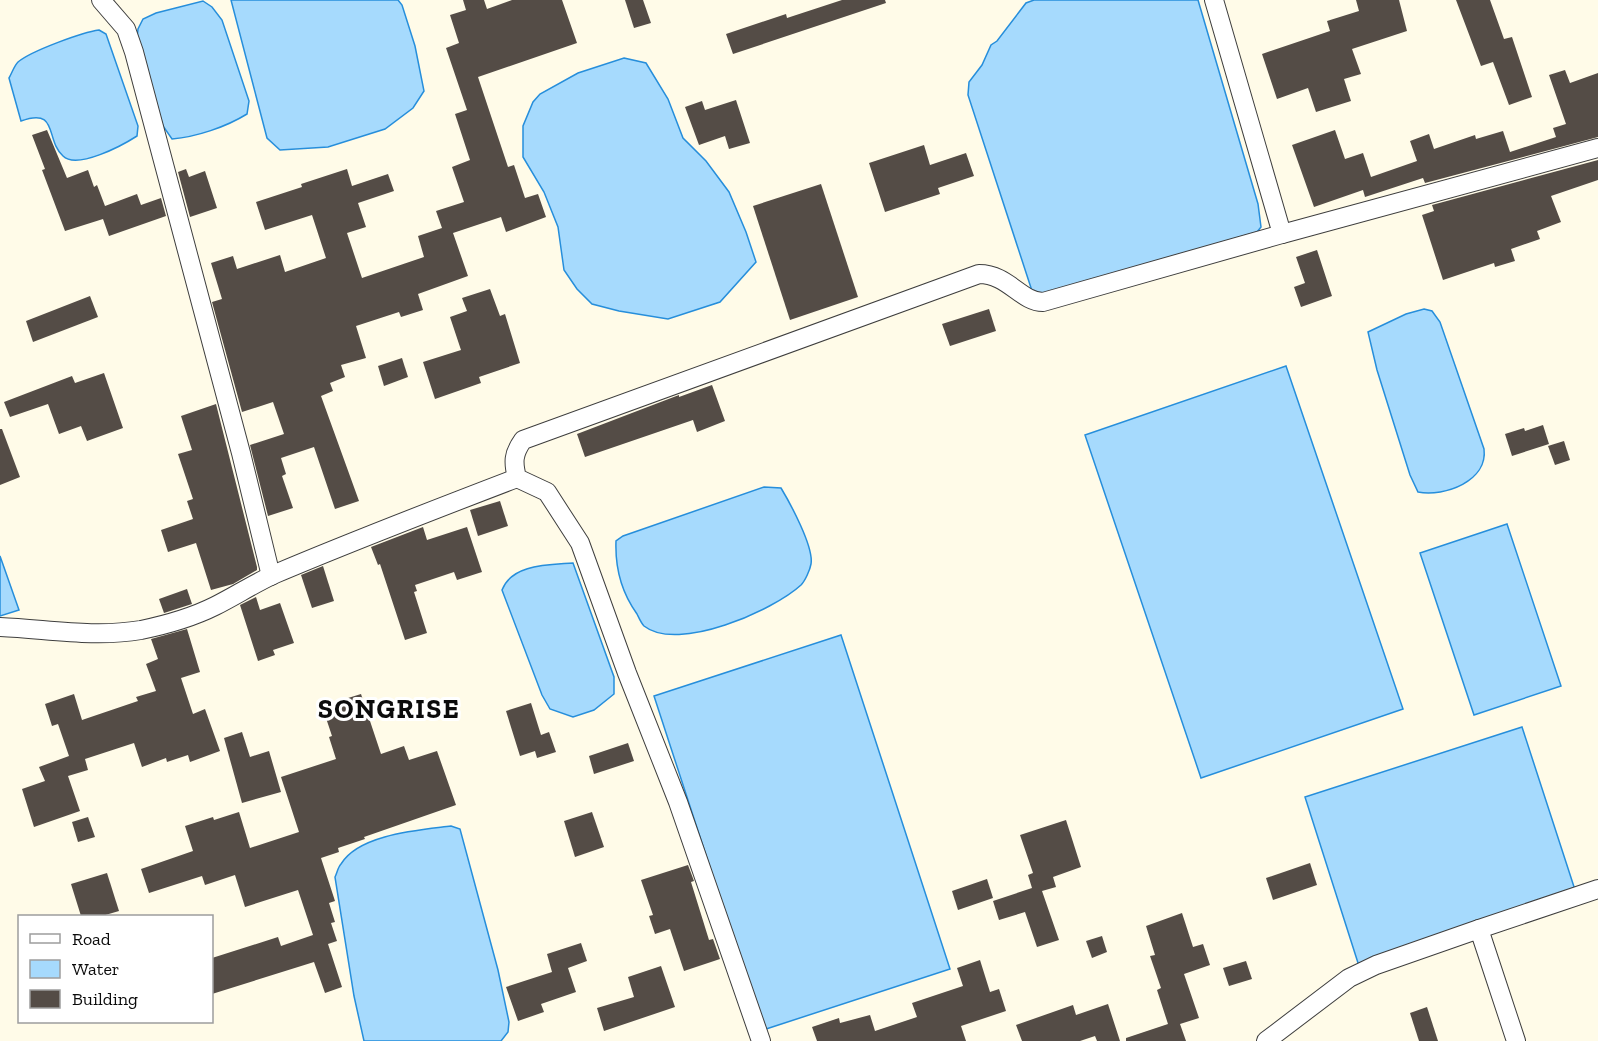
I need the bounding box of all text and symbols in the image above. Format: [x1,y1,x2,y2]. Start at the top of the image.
district label: SONGRISE [318,693,460,725]
legend [18,915,213,1023]
text: Road [72,928,111,950]
text: Water [72,958,119,980]
text: Building [72,988,138,1010]

